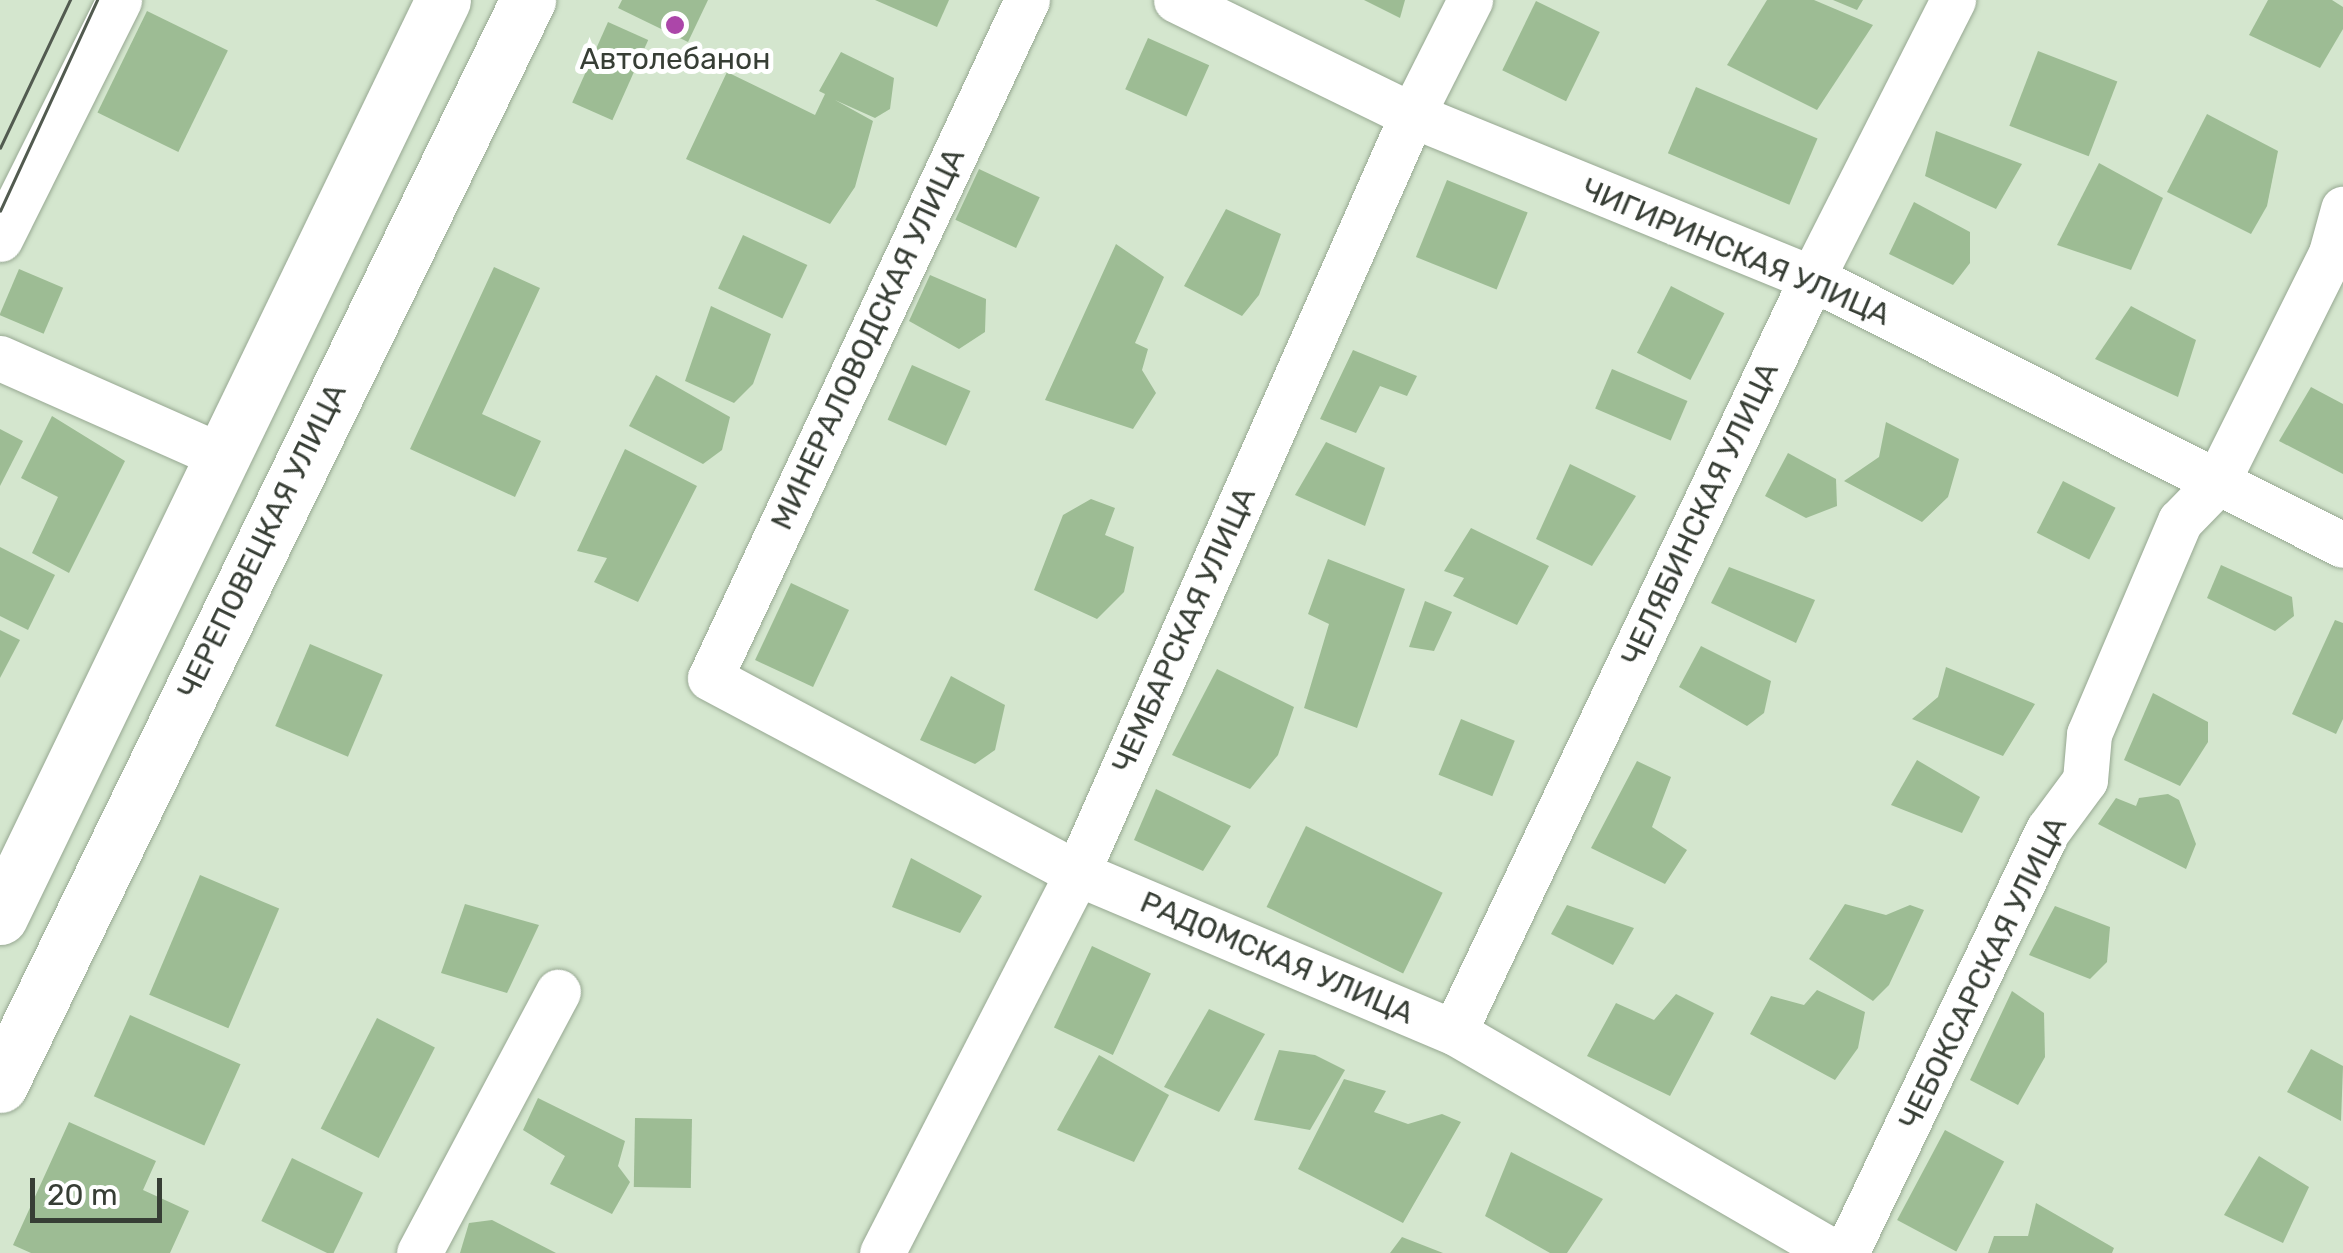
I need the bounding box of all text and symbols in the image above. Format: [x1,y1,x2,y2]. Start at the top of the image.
marker: Автолебанон [664,14,686,36]
place label: Автолебанон [579,41,771,77]
street label: МИНЕРАЛОВОДСКАЯ УЛИЦА [764,143,972,535]
street label: ЧИГИРИНСКАЯ УЛИЦА [1576,171,1896,333]
street label: ЧЕЛЯБИНСКАЯ УЛИЦА [1614,357,1786,671]
street label: ЧЕРЕПОВЕЦКАЯ УЛИЦА [170,378,354,704]
street label: ЧЕМБАРСКАЯ УЛИЦА [1105,482,1263,778]
street label: ЧЕБОКСАРСКАЯ УЛИЦА [1892,811,2074,1135]
street label: РАДОМСКАЯ УЛИЦА [1135,884,1419,1032]
scale bar [35,1158,168,1220]
text: 20 m [47,1177,118,1213]

